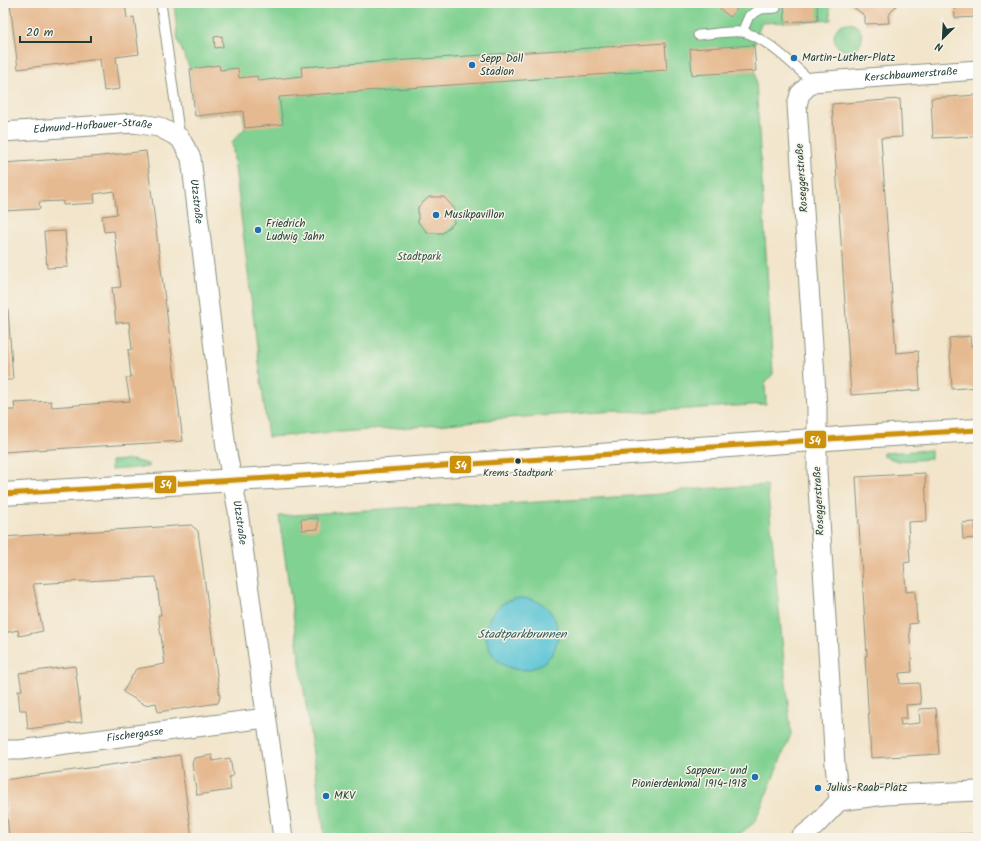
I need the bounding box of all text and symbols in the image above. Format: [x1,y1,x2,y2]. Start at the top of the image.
scale bar [20,18,91,44]
north arrow [923,18,963,58]
text: 20 m [26,23,54,42]
text: N [932,37,946,56]
place label: Martin-Luther-Platz [802,49,895,67]
place label: Sepp Doll Stadion [480,50,523,81]
marker: Martin-Luther-Platz [789,53,799,63]
marker: Sepp Doll Stadion [467,60,477,70]
street label: Kerschbaumerstraße [864,63,958,87]
street label: Edmund-Hofbauer-Straße [33,114,154,139]
street label: Roseggerstraße [791,143,813,213]
street label: Utzstraße [185,178,208,225]
place label: Musikpavillon [444,206,504,224]
marker: Musikpavillon [431,210,441,220]
place label: Friedrich Ludwig Jahn [266,215,325,246]
marker: Friedrich Ludwig Jahn [253,225,263,235]
park label: Stadtpark [397,248,442,266]
line badge: 54 [804,430,827,449]
text: 54 [808,432,821,450]
line badge: 54 [449,455,472,474]
marker: Krems Stadtpark [513,456,523,466]
text: 54 [454,457,467,475]
place label: Krems Stadtpark [483,465,553,481]
street label: Roseggerstraße [808,466,830,536]
line badge: 54 [154,475,177,494]
text: 54 [159,476,172,494]
street label: Utzstraße [227,499,252,546]
water label: Stadtparkbrunnen [478,625,568,644]
street label: Fischergasse [105,722,165,748]
place label: Sappeur- und Pionierdenkmal 1914-1918 [632,762,747,793]
marker: Sappeur- und Pionierdenkmal 1914-1918 [750,772,760,782]
place label: Julius-Raab-Platz [826,779,907,797]
marker: Julius-Raab-Platz [813,783,823,793]
place label: MKV [334,787,356,805]
marker: MKV [321,791,331,801]

